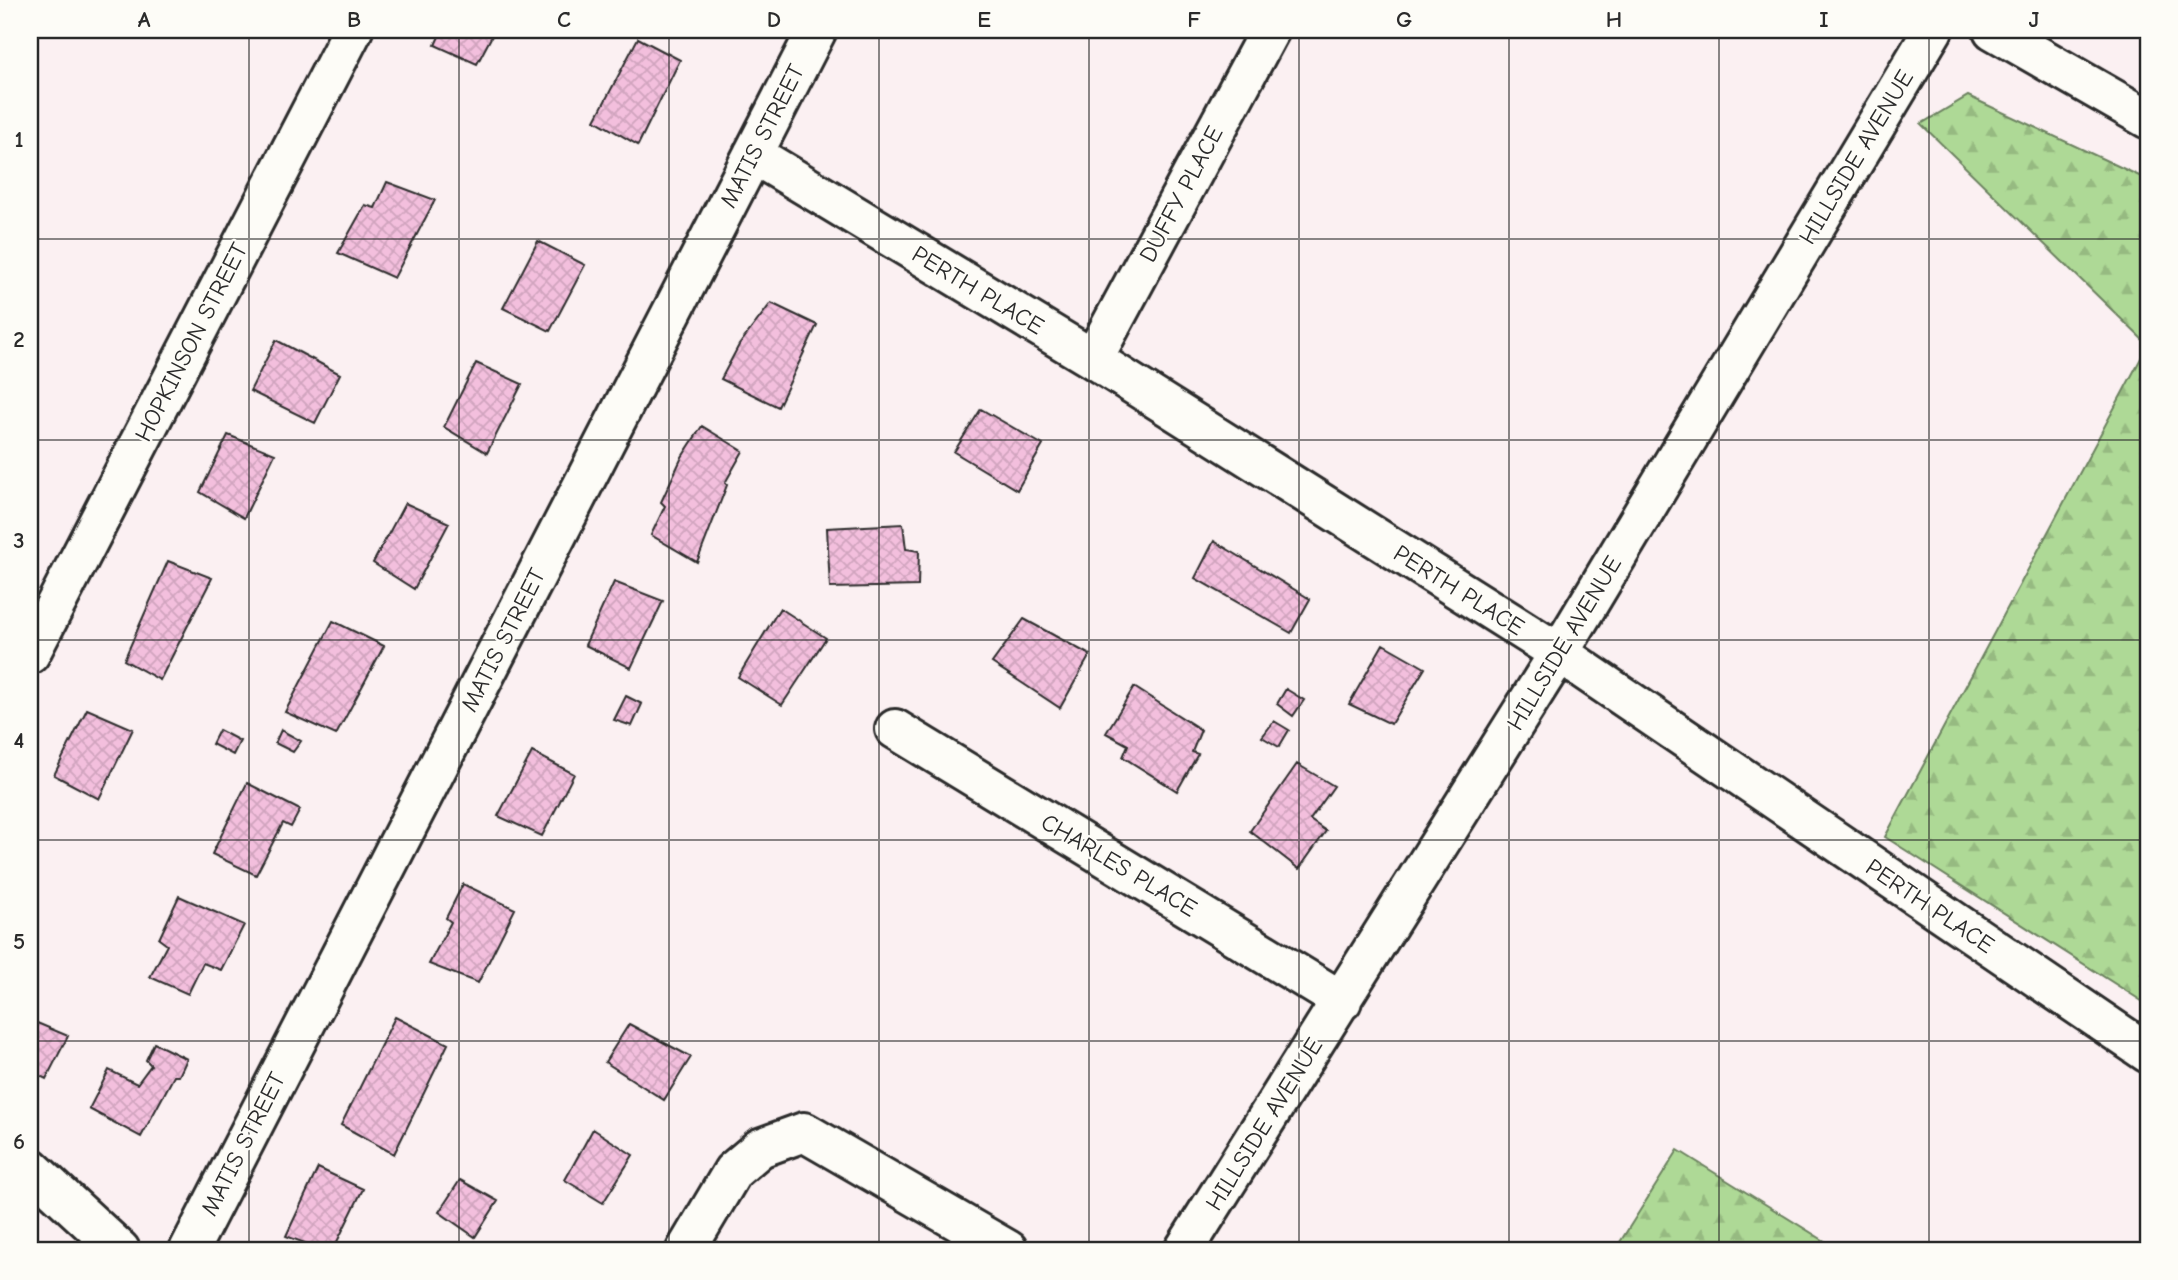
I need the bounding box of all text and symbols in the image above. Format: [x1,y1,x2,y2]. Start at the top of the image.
text: A [138,6,151,33]
text: B [347,6,361,33]
text: C [557,6,571,33]
text: D [767,6,781,33]
text: E [977,6,991,33]
text: F [1187,6,1201,33]
text: G [1396,6,1412,33]
text: H [1606,6,1622,33]
text: I [1819,6,1829,33]
text: J [2029,6,2040,33]
street label: MATIS STREET [714,59,810,212]
street label: HILLSIDE AVENUE [1793,65,1919,249]
street label: DUFFY PLACE [1133,121,1229,267]
text: 1 [14,126,24,153]
street label: HOPKINSON STREET [129,238,253,446]
street label: PERTH PLACE [907,240,1049,340]
text: 2 [13,326,25,353]
text: 3 [13,527,25,554]
street label: PERTH PLACE [1389,539,1529,641]
street label: HILLSIDE AVENUE [1501,551,1627,735]
street label: MATIS STREET [455,563,551,716]
text: 4 [14,727,25,754]
street label: CHARLES PLACE [1036,808,1202,922]
street label: PERTH PLACE [1861,853,1999,959]
text: 5 [13,928,25,955]
street label: HILLSIDE AVENUE [1200,1033,1328,1215]
street label: MATIS STREET [195,1067,291,1220]
text: 6 [13,1128,25,1155]

